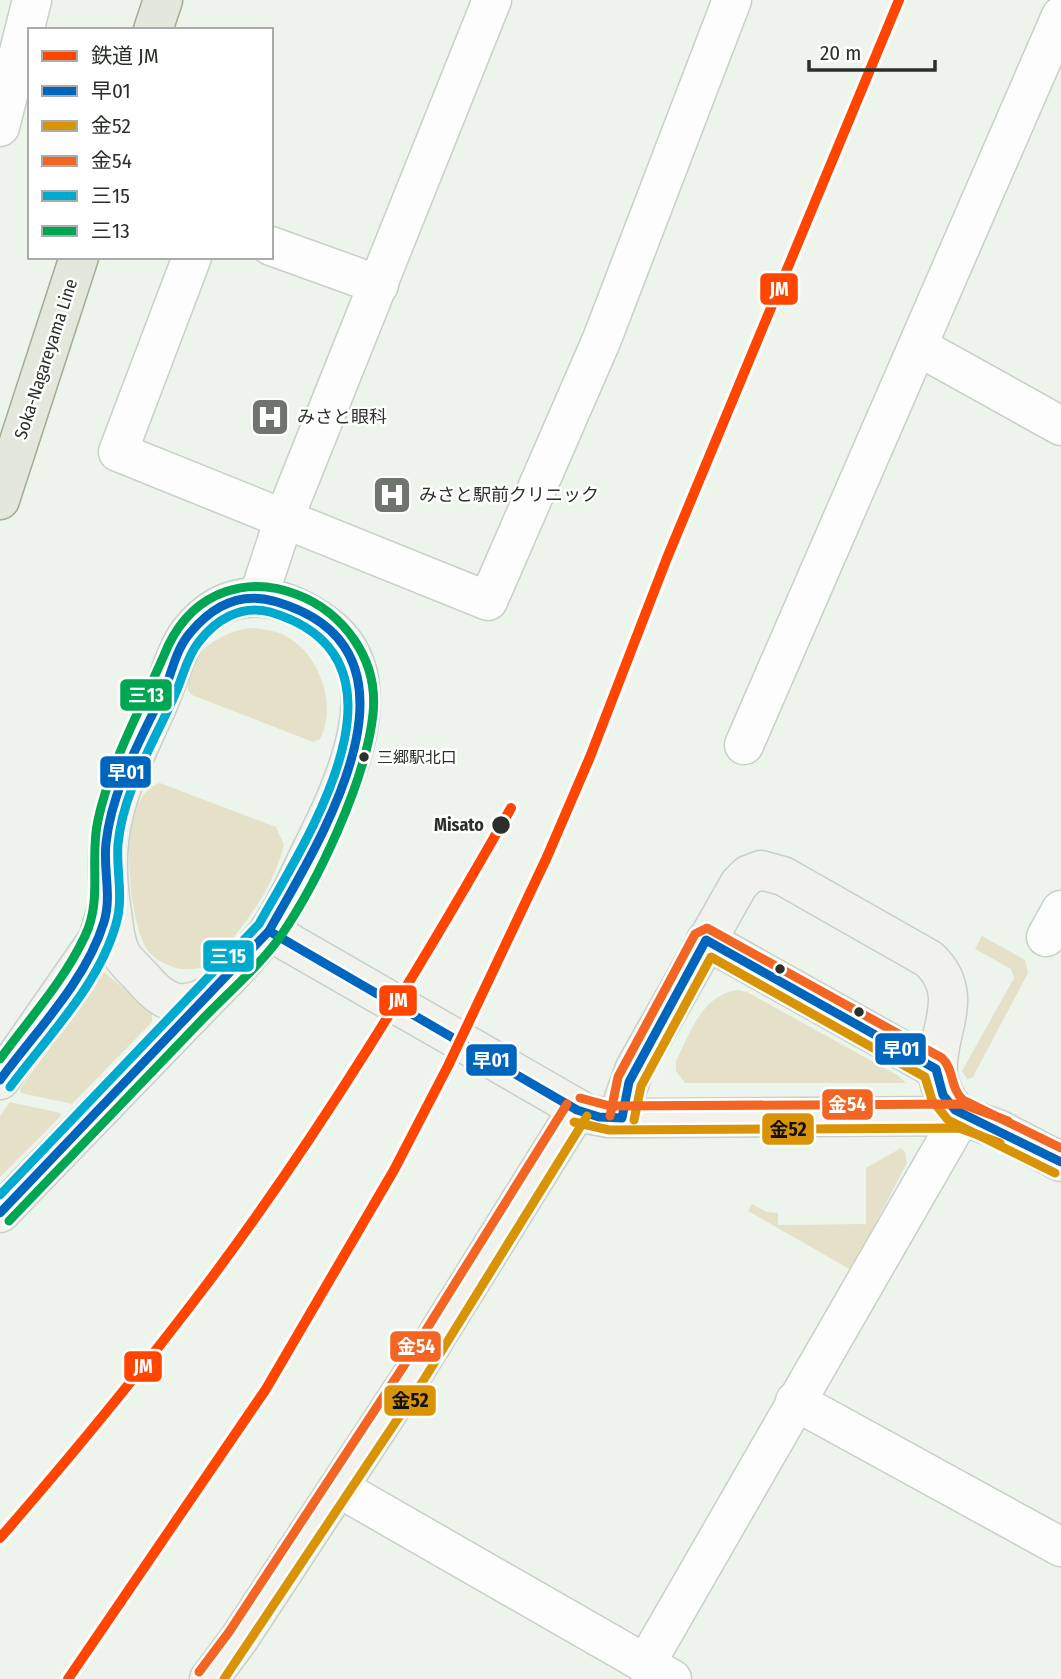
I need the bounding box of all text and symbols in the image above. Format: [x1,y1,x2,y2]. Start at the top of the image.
legend [28,28,273,259]
scale bar [809,28,935,72]
text: 20 m [820,40,861,66]
text: 鉄道 JM [91,43,159,69]
text: 早01 [91,78,131,104]
text: 金52 [91,113,131,139]
text: 金54 [91,148,132,174]
text: 三15 [91,183,130,209]
text: 三13 [91,218,130,244]
line badge: JM [759,272,799,306]
street label: Soka-Nagareyama Line [10,276,82,442]
text: JM [768,278,789,301]
hospital icon: みさと眼科 [249,396,291,438]
place label: みさと眼科 [297,406,387,428]
hospital icon: みさと駅前クリニック [371,474,413,516]
place label: みさと駅前クリニック [419,484,599,506]
line badge: 三13 [119,678,173,712]
text: 三13 [128,684,164,707]
place label: 三郷駅北口 [377,748,457,767]
marker: 三郷駅北口 [357,750,371,764]
line badge: 早01 [99,755,152,789]
text: 早01 [108,761,145,784]
place label: Misato [434,814,484,836]
marker: Misato [490,814,512,836]
line badge: 三15 [202,939,255,973]
text: 三15 [210,945,246,968]
unlabelled marker [773,962,787,976]
line badge: JM [378,984,418,1017]
text: JM [387,989,408,1012]
unlabelled marker [852,1005,866,1019]
line badge: 早01 [874,1032,927,1066]
text: 早01 [883,1038,920,1061]
line badge: 早01 [465,1043,518,1077]
text: 早01 [473,1049,510,1072]
line badge: 金54 [821,1088,874,1121]
text: 金54 [828,1093,866,1116]
line badge: 金52 [761,1112,815,1146]
text: 金52 [770,1118,807,1141]
line badge: 金54 [389,1330,442,1363]
text: 金54 [397,1335,435,1358]
line badge: JM [123,1350,163,1383]
text: JM [132,1355,153,1378]
line badge: 金52 [383,1384,437,1417]
text: 金52 [392,1389,429,1412]

